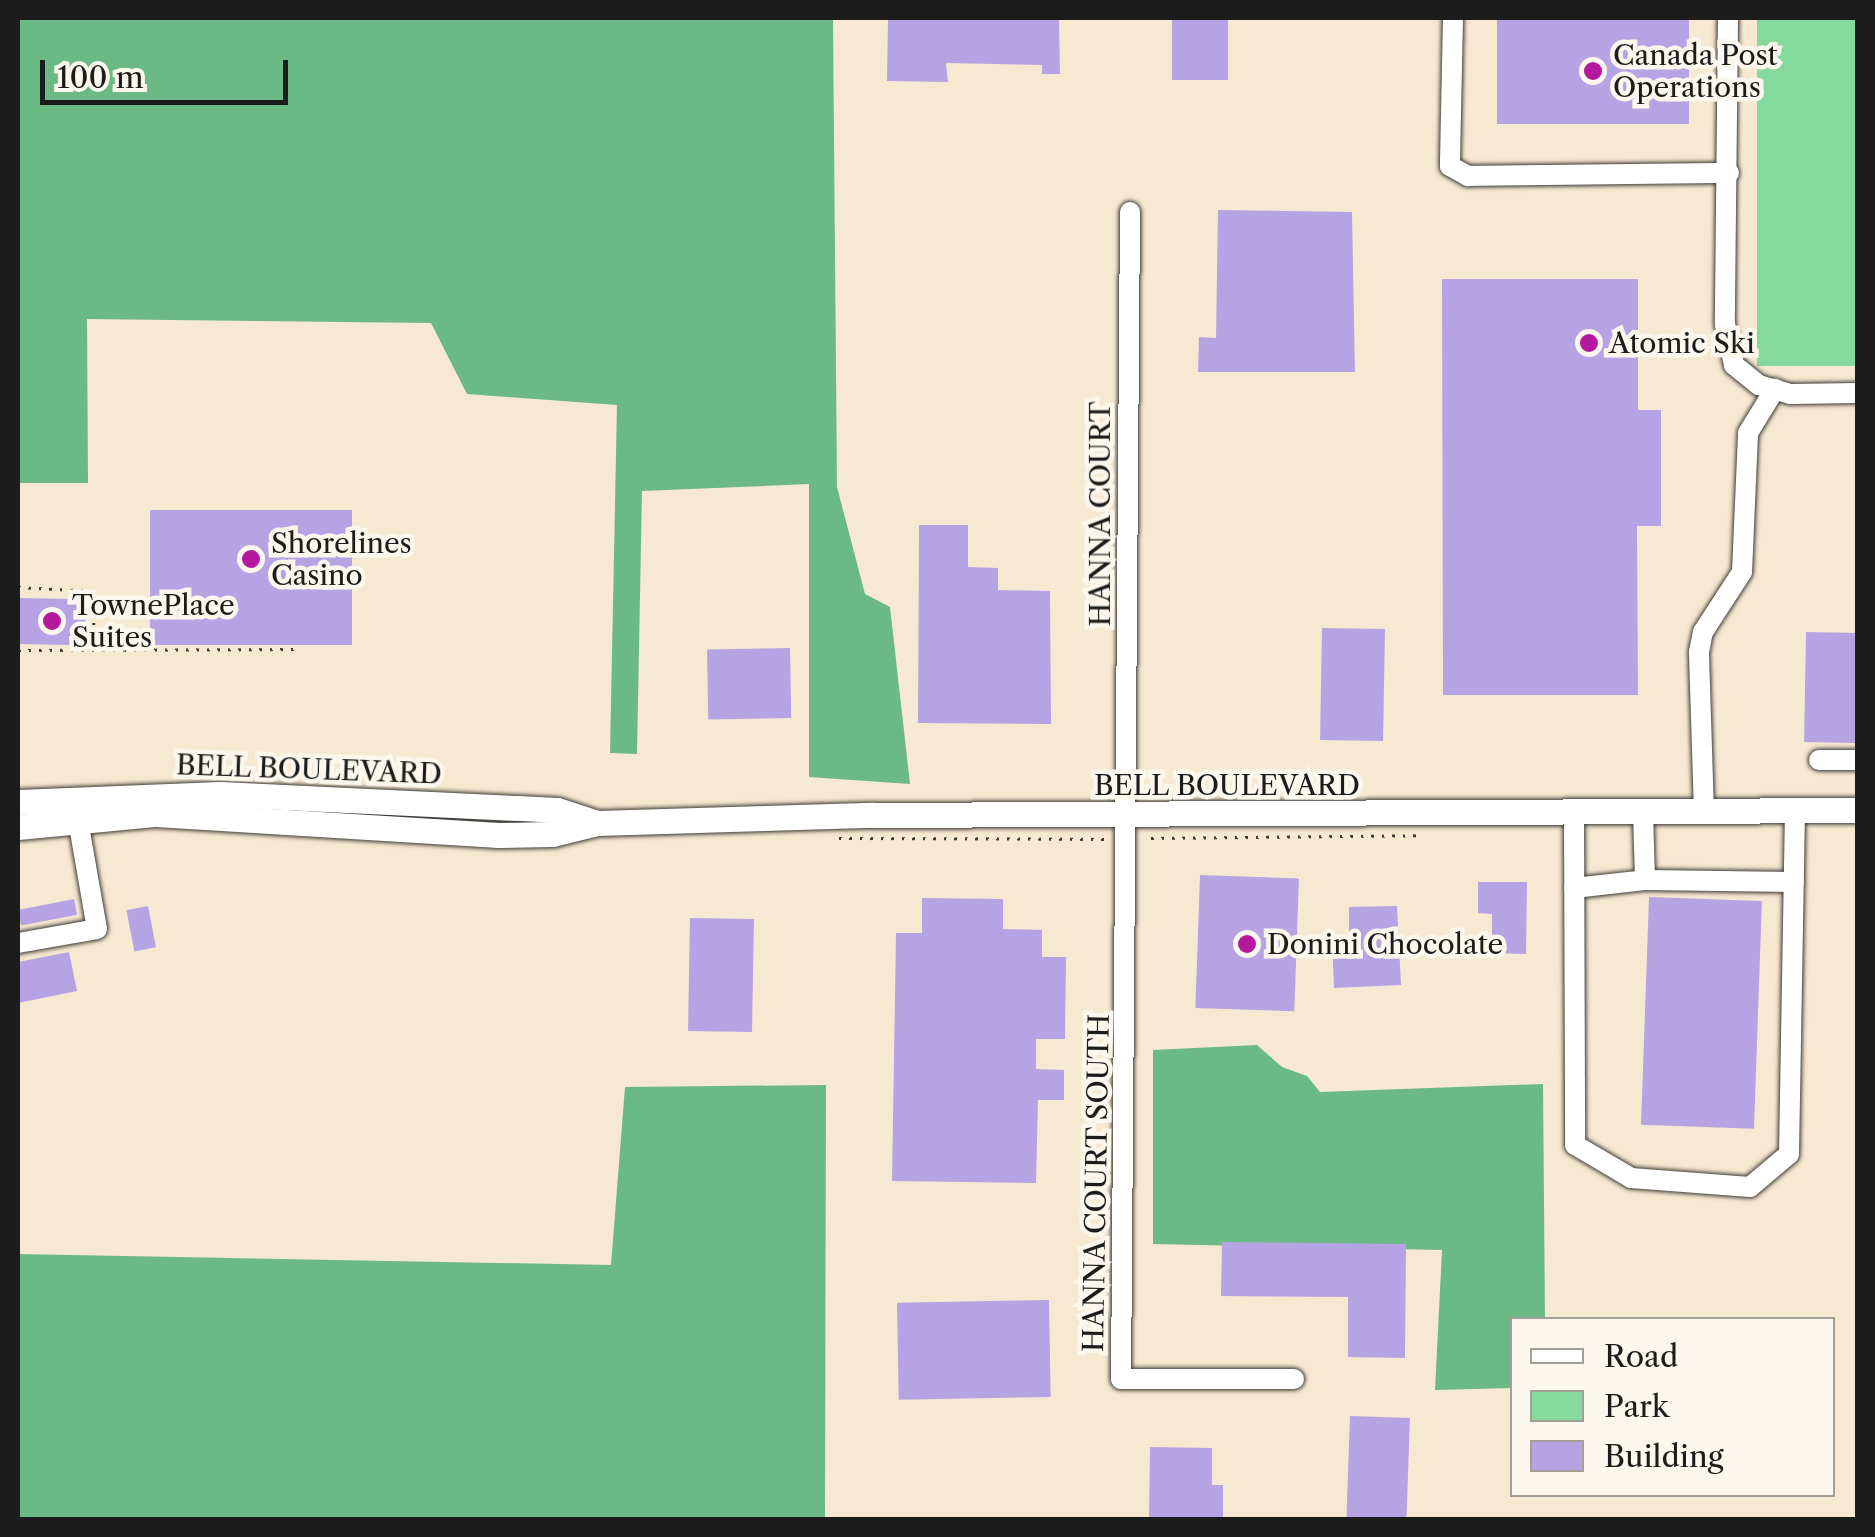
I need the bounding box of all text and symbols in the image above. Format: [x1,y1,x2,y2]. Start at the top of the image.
place label: Canada Post Operations [1613,38,1778,104]
scale bar [45,40,292,102]
text: 100 m [57,59,144,96]
marker: Canada Post Operations [1582,60,1604,82]
place label: Atomic Ski [1609,326,1755,360]
marker: Atomic Ski [1578,332,1600,354]
street label: HANNA COURT [1083,401,1117,627]
place label: Shorelines Casino [271,526,412,592]
marker: Shorelines Casino [240,548,262,570]
place label: TownePlace Suites [72,588,235,654]
marker: TownePlace Suites [41,610,63,632]
street label: BELL BOULEVARD [175,748,443,790]
street label: BELL BOULEVARD [1094,768,1360,802]
place label: Donini Chocolate [1267,927,1503,961]
marker: Donini Chocolate [1236,933,1258,955]
street label: HANNA COURT SOUTH [1076,1013,1116,1353]
legend [1510,1317,1835,1497]
text: Road [1604,1338,1678,1375]
text: Park [1604,1388,1669,1425]
text: Building [1604,1438,1724,1475]

